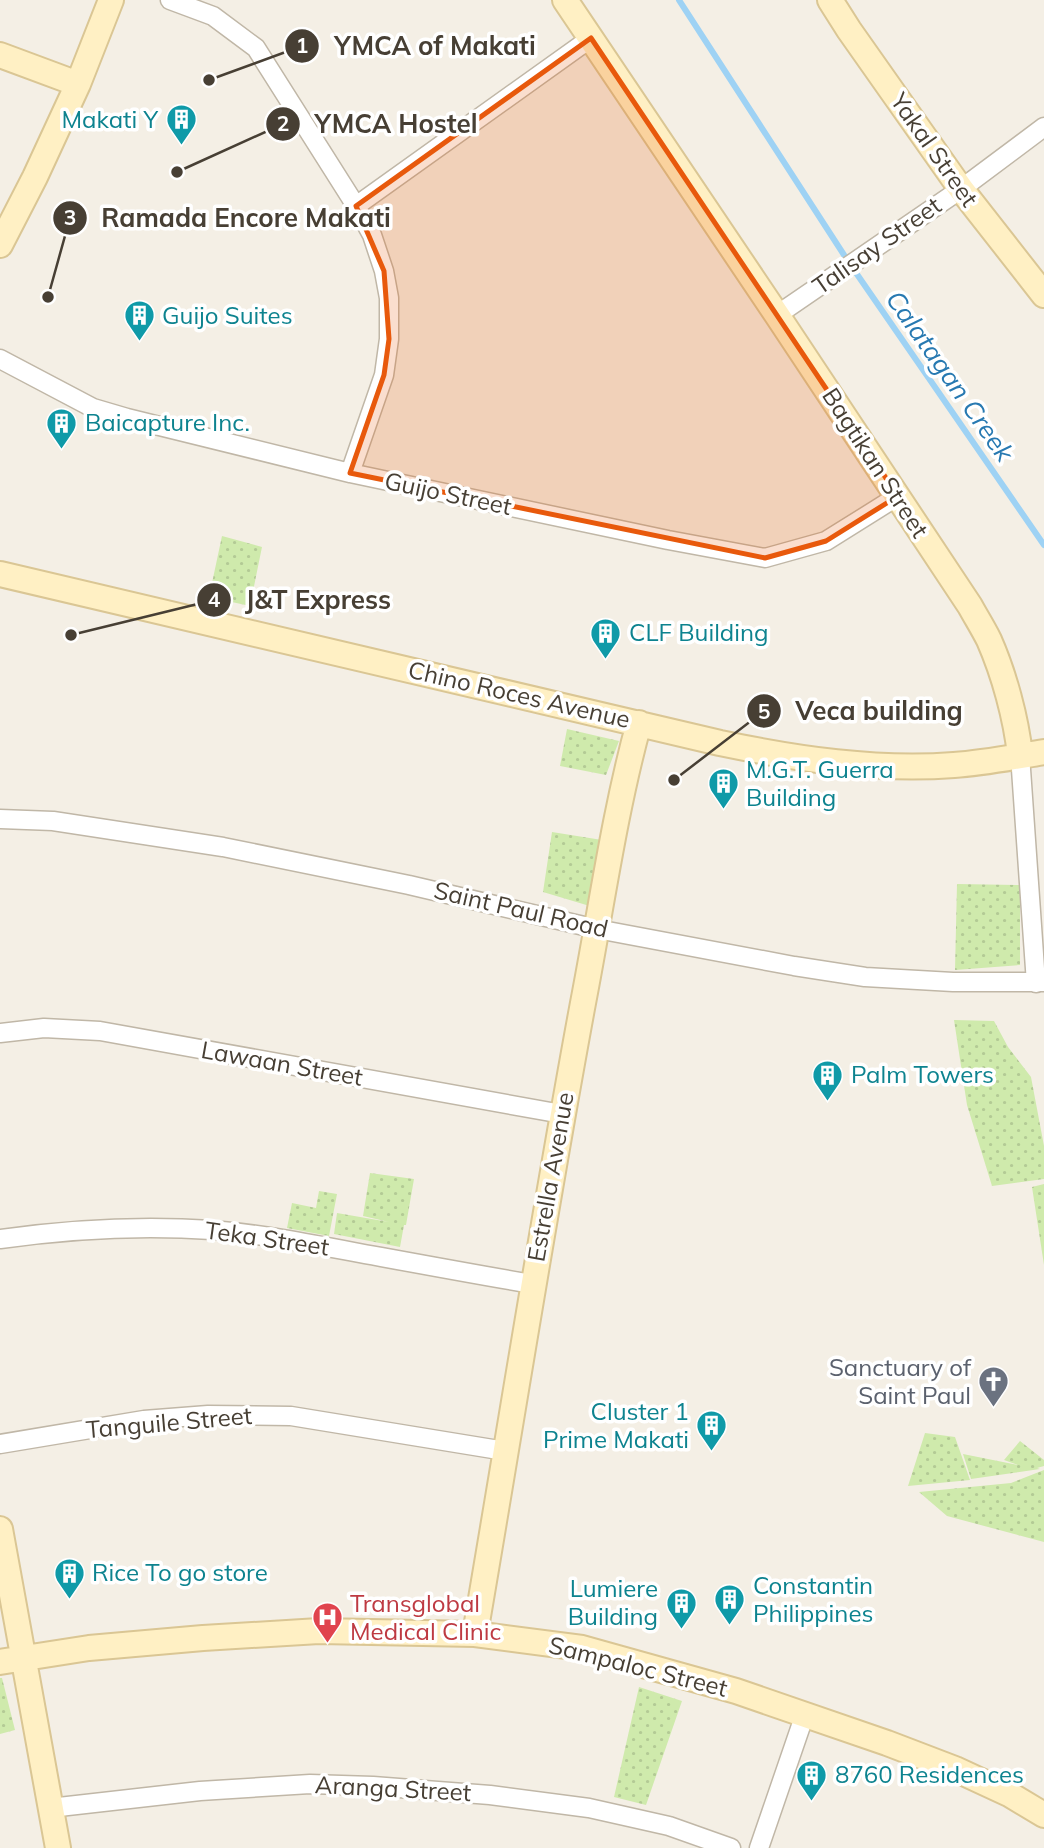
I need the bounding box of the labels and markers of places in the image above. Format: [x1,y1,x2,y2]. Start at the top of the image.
callout: YMCA of Makati [285,22,549,69]
callout: YMCA Hostel [265,100,491,147]
building icon: Makati Y [164,103,198,147]
place label: Makati Y [61,104,158,134]
callout: Ramada Encore Makati [52,194,405,241]
building icon: Guijo Suites [122,299,156,343]
place label: Guijo Suites [162,300,293,330]
building icon: Baicapture Inc. [45,406,79,450]
place label: Baicapture Inc. [85,407,250,437]
callout: J&T Express [196,577,405,624]
building icon: CLF Building [589,616,623,660]
place label: CLF Building [629,617,769,647]
callout: Veca building [747,688,977,735]
place label: M.G.T. Guerra Building [746,754,894,812]
building icon: M.G.T. Guerra Building [706,767,740,811]
building icon: Palm Towers [811,1058,845,1102]
place label: Palm Towers [851,1059,994,1089]
place label: Sanctuary of Saint Paul [829,1352,972,1410]
church icon: Sanctuary of Saint Paul [977,1365,1011,1409]
place label: Cluster 1 Prime Makati [543,1396,689,1454]
building icon: Cluster 1 Prime Makati [695,1409,729,1453]
building icon: Rice To go store [52,1556,86,1600]
place label: Rice To go store [92,1557,268,1587]
place label: Constantin Philippines [753,1570,873,1628]
place label: Lumiere Building [568,1573,658,1631]
building icon: Constantin Philippines [713,1583,747,1627]
building icon: Lumiere Building [664,1586,698,1630]
place label: Transglobal Medical Clinic [350,1588,502,1646]
hospital icon: Transglobal Medical Clinic [310,1601,344,1645]
building icon: 8760 Residences [795,1758,829,1802]
place label: 8760 Residences [835,1759,1024,1789]

